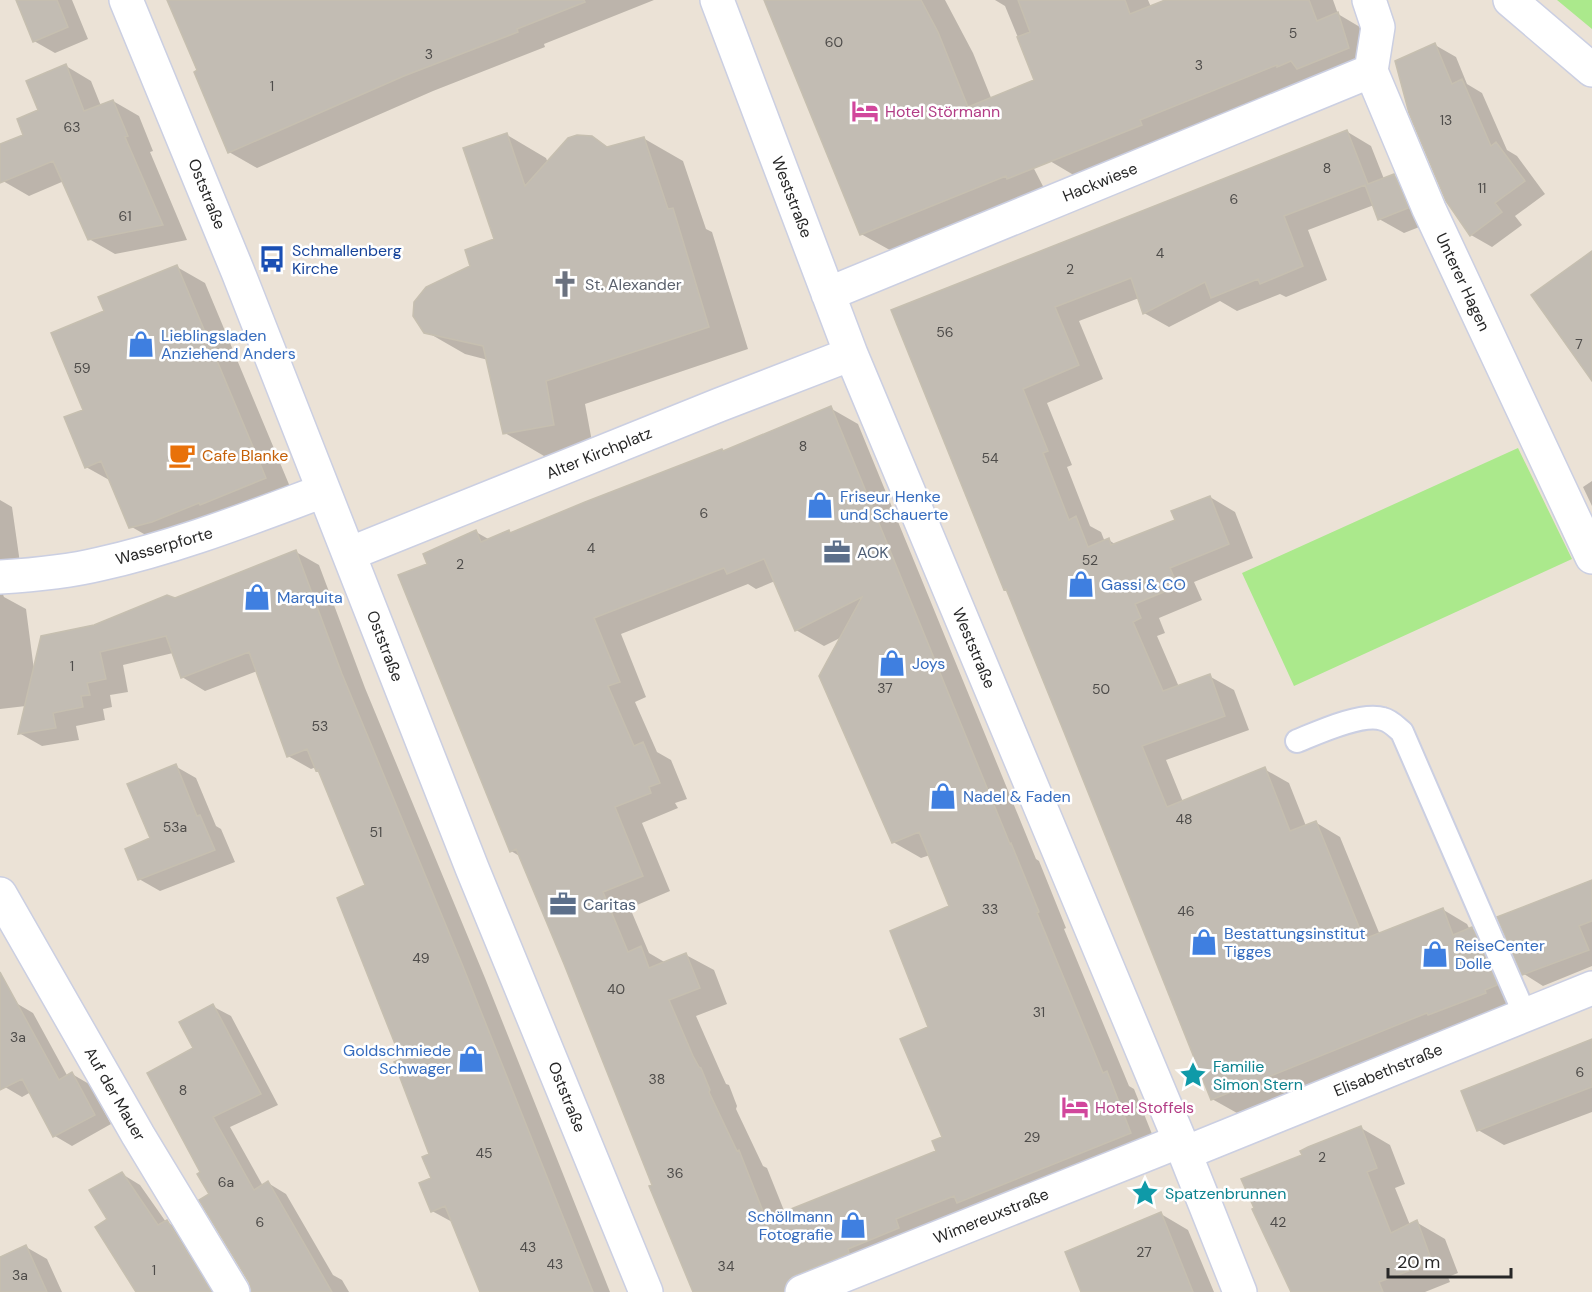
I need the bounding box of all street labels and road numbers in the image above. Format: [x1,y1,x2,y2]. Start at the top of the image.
street label: Weststraße [767,153,817,241]
street label: Oststraße [183,156,231,232]
street label: Hackwiese [1059,157,1141,207]
street label: Unterer Hagen [1431,229,1495,335]
street label: Alter Kirchplatz [543,422,655,484]
street label: Wasserpforte [113,522,215,570]
street label: Weststraße [948,604,1000,692]
street label: Oststraße [362,608,408,684]
street label: Elisabethstraße [1331,1039,1445,1101]
street label: Auf der Mauer [80,1043,150,1145]
street label: Oststraße [543,1059,591,1135]
street label: Wimereuxstraße [930,1183,1052,1249]

